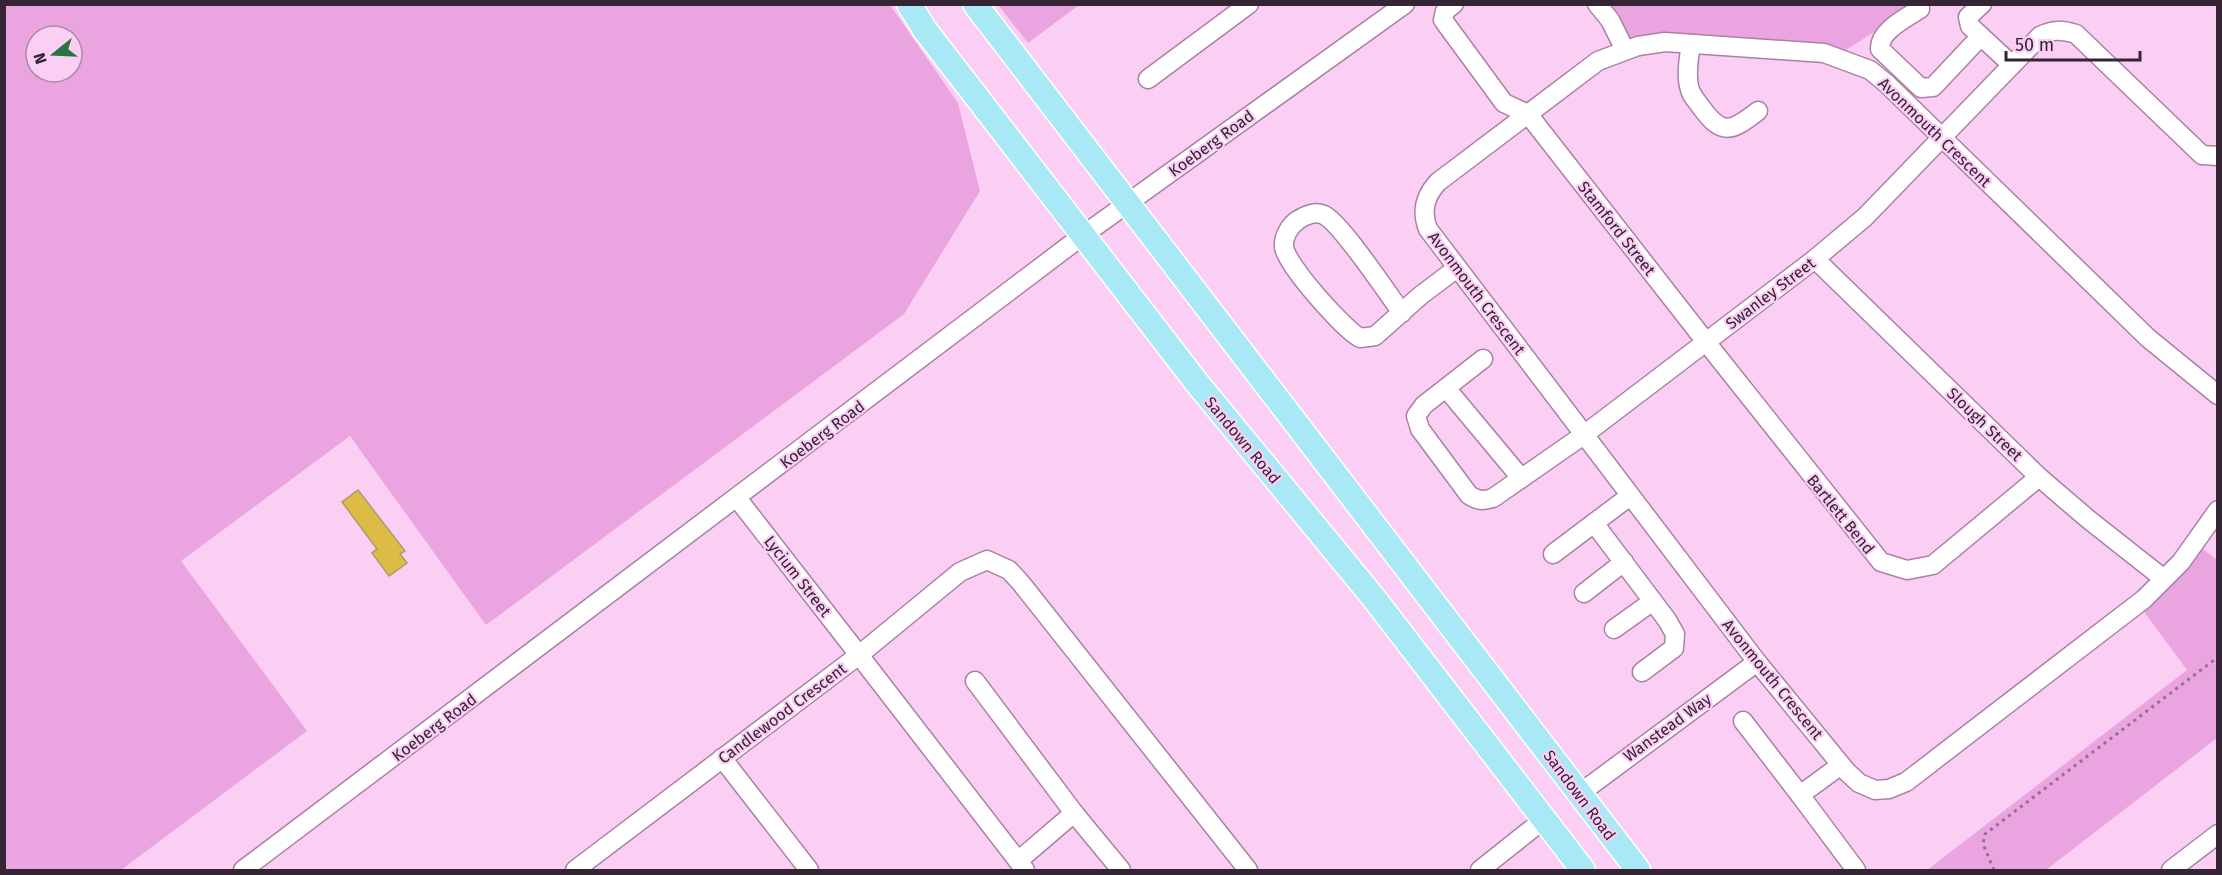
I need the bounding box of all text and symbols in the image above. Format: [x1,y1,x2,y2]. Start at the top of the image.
north arrow [24,24,84,84]
scale bar [2006,24,2140,62]
text: 50 m [2015,34,2054,56]
text: N [30,51,51,66]
street label: Avonmouth Crescent [1874,74,1995,191]
street label: Koeberg Road [1165,106,1258,181]
street label: Stamford Street [1574,177,1659,279]
street label: Avonmouth Crescent [1424,228,1529,359]
street label: Swanley Street [1722,254,1819,333]
street label: Slough Street [1943,384,2026,465]
street label: Sandown Road [1201,393,1285,488]
street label: Koeberg Road [776,396,868,472]
street label: Bartlett Bend [1803,471,1878,558]
street label: Lycium Street [760,532,835,621]
street label: Avonmouth Crescent [1718,615,1827,743]
street label: Candlewood Crescent [714,659,850,768]
street label: Koeberg Road [388,689,480,765]
street label: Wanstead Way [1620,689,1715,766]
street label: Sandown Road [1540,747,1620,844]

